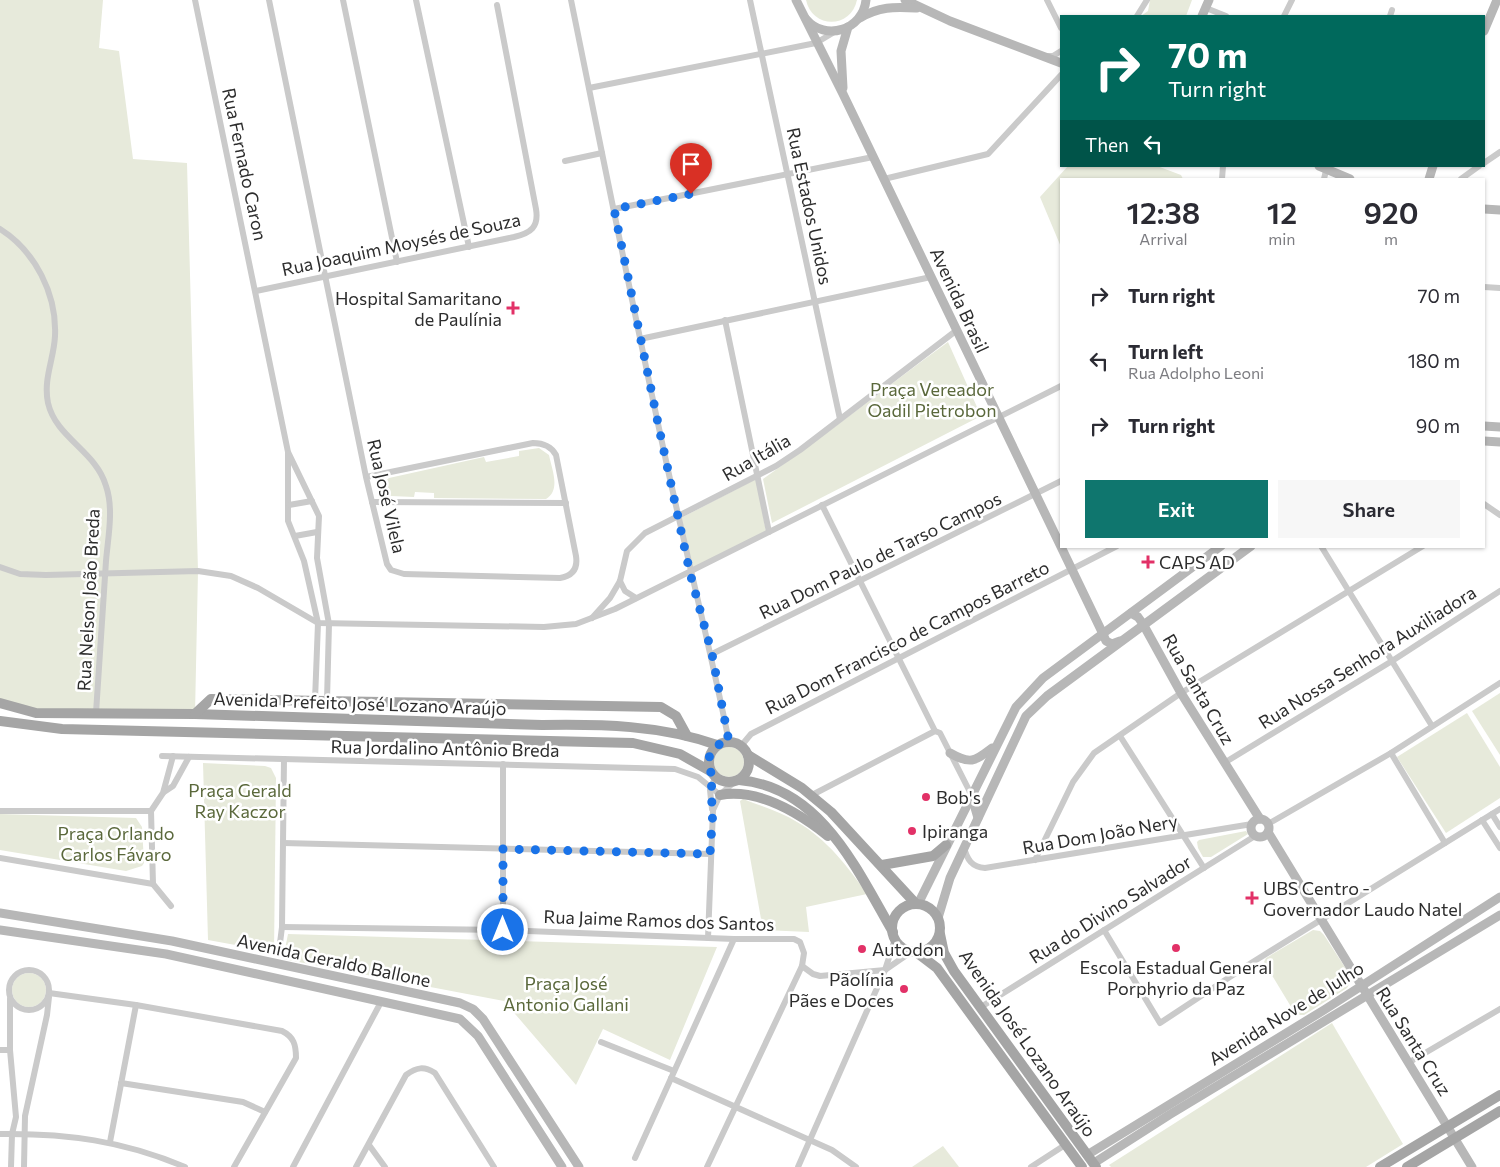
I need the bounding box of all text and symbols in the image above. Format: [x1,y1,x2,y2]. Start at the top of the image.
text: 70 m [1168,32,1248,75]
icon: right [1085,35,1150,100]
text: Turn right [1168,75,1266,102]
street label: Rua Fernado Caron [218,86,272,242]
street label: Rua Estados Unidos [783,125,837,287]
icon: left [1139,130,1167,158]
text: Then [1085,133,1129,156]
pin [670,143,712,194]
icon: arrive [677,150,705,178]
text: 12:38 [1127,193,1200,230]
text: 12 [1267,193,1297,230]
text: 920 [1364,193,1418,230]
street label: Rua Joaquim Moysés de Souza [279,208,523,280]
text: Arrival [1139,229,1188,248]
text: min [1268,229,1296,248]
text: m [1384,229,1398,248]
street label: Avenida Brasil [926,244,994,356]
icon: right [1085,282,1113,310]
text: Turn right [1128,284,1215,307]
text: 70 m [1417,284,1460,307]
place label: Hospital Samaritano de Paulínia [335,287,502,330]
marker: Hospital Samaritano de Paulínia [506,301,520,315]
text: Turn left [1128,340,1203,363]
icon: left [1085,347,1113,375]
text: 180 m [1408,349,1460,372]
text: Rua Adolpho Leoni [1128,363,1264,382]
park label: Praça Vereador Oadil Pietrobon [867,378,997,421]
icon: right [1085,412,1113,440]
text: Turn right [1128,414,1215,437]
text: 90 m [1416,414,1460,437]
street label: Rua Itália [718,429,794,485]
street label: Rua José Vilela [363,437,411,555]
button: Exit [1085,480,1268,538]
button: Share [1278,480,1460,538]
street label: Rua Dom Paulo de Tarso Campos [755,487,1005,623]
street label: Rua Nelson João Breda [72,508,104,692]
place label: CAPS AD [1159,551,1235,573]
marker: CAPS AD [1141,555,1155,569]
street label: Rua Dom Francisco de Campos Barreto [761,556,1053,718]
street label: Rua Nossa Senhora Auxiliadora [1254,581,1480,733]
street label: Rua Santa Cruz [1158,630,1240,748]
street label: Avenida Prefeito José Lozano Araújo [213,687,507,719]
street label: Rua Jordalino Antônio Breda [330,735,560,761]
park label: Praça Gerald Ray Kaczor [188,779,292,822]
place label: Bob's [936,786,981,808]
marker: Bob's [920,791,932,803]
street label: Rua Dom João Nery [1021,810,1179,858]
place label: Ipiranga [922,820,988,842]
park label: Praça Orlando Carlos Fávaro [58,822,174,865]
marker: Ipiranga [906,825,918,837]
street label: Rua do Divino Salvador [1025,850,1195,968]
place label: UBS Centro - Governador Laudo Natel [1263,877,1462,920]
marker: UBS Centro - Governador Laudo Natel [1245,891,1259,905]
position arrow [476,903,528,955]
street label: Rua Jaime Ramos dos Santos [543,905,775,935]
street label: Avenida Geraldo Ballone [235,929,433,991]
place label: Autodon [872,938,944,960]
marker: Escola Estadual General Porphyrio da Paz [1170,942,1182,954]
marker: Autodon [856,943,868,955]
street label: Avenida José Lozano Araújo [955,945,1101,1141]
place label: Escola Estadual General Porphyrio da Paz [1080,956,1272,999]
street label: Avenida Nove de Julho [1204,956,1368,1070]
place label: Pãolínia Pães e Doces [789,968,894,1011]
park label: Praça José Antonio Gallani [503,972,629,1015]
marker: Pãolínia Pães e Doces [898,983,910,995]
street label: Rua Santa Cruz [1372,983,1456,1099]

